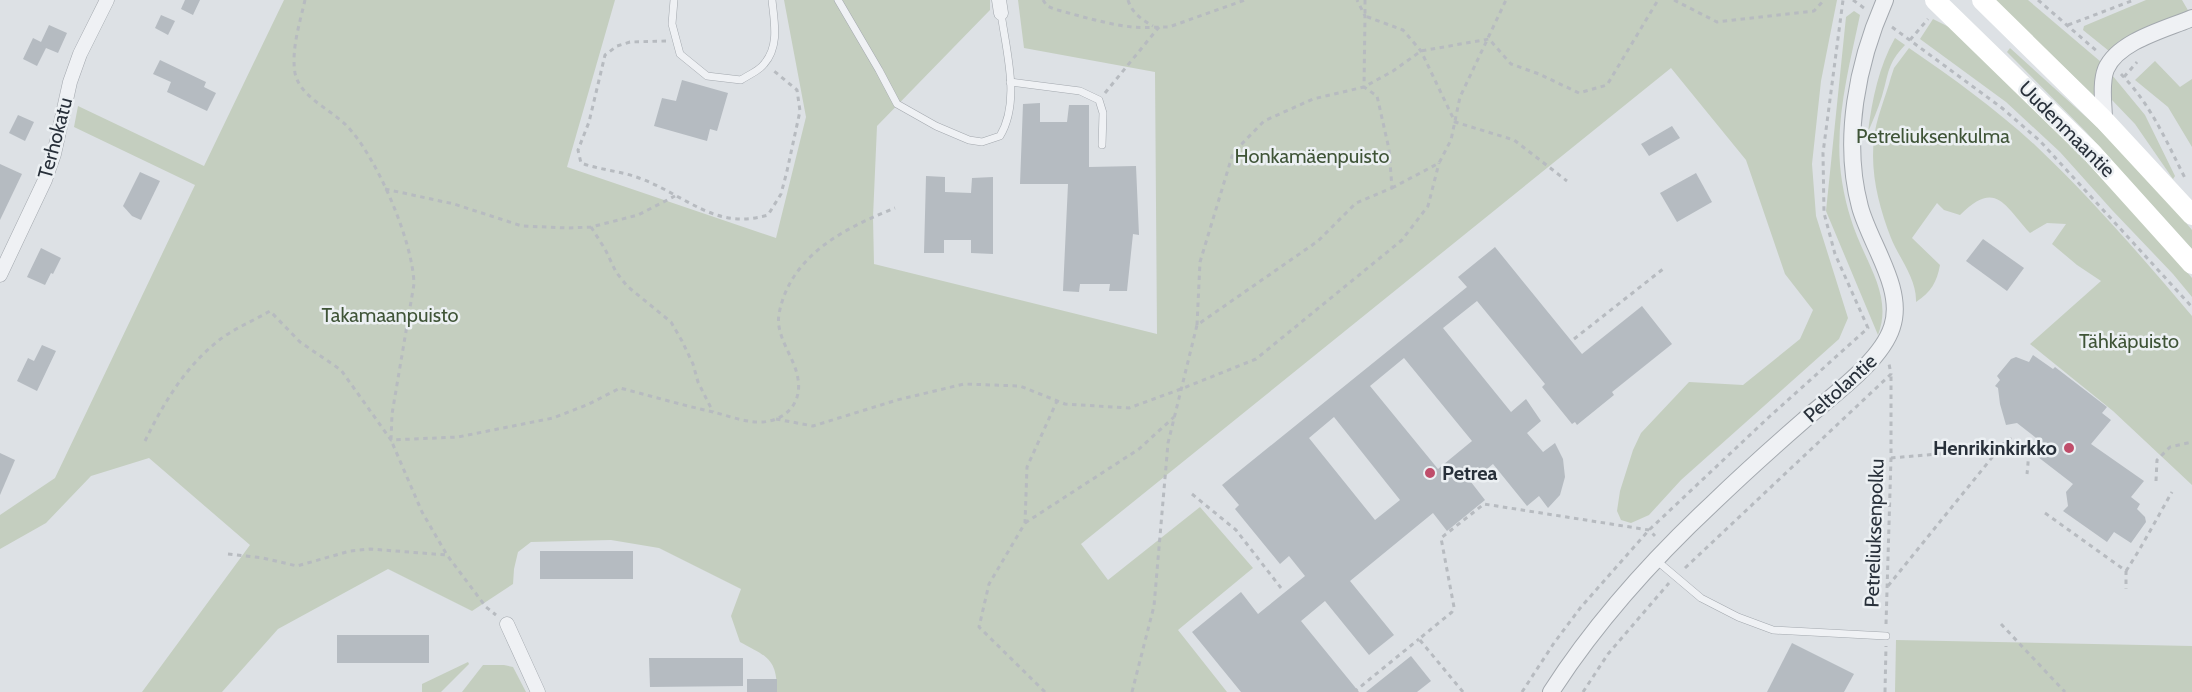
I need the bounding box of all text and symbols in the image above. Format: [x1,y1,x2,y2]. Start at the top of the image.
street label: Uudenmaantie [2014,76,2120,182]
street label: Terhokatu [33,95,77,181]
park label: Petreliuksenkulma [1856,124,2010,148]
park label: Honkamäenpuisto [1235,144,1389,168]
park label: Takamaanpuisto [321,303,459,327]
park label: Tähkäpuisto [2079,329,2179,353]
street label: Peltolantie [1798,349,1882,427]
place label: Henrikinkirkko [1933,436,2057,460]
marker: Henrikinkirkko [2062,441,2076,455]
street label: Petreliuksenpolku [1859,458,1889,608]
place label: Petrea [1442,461,1498,485]
marker: Petrea [1423,466,1437,480]

